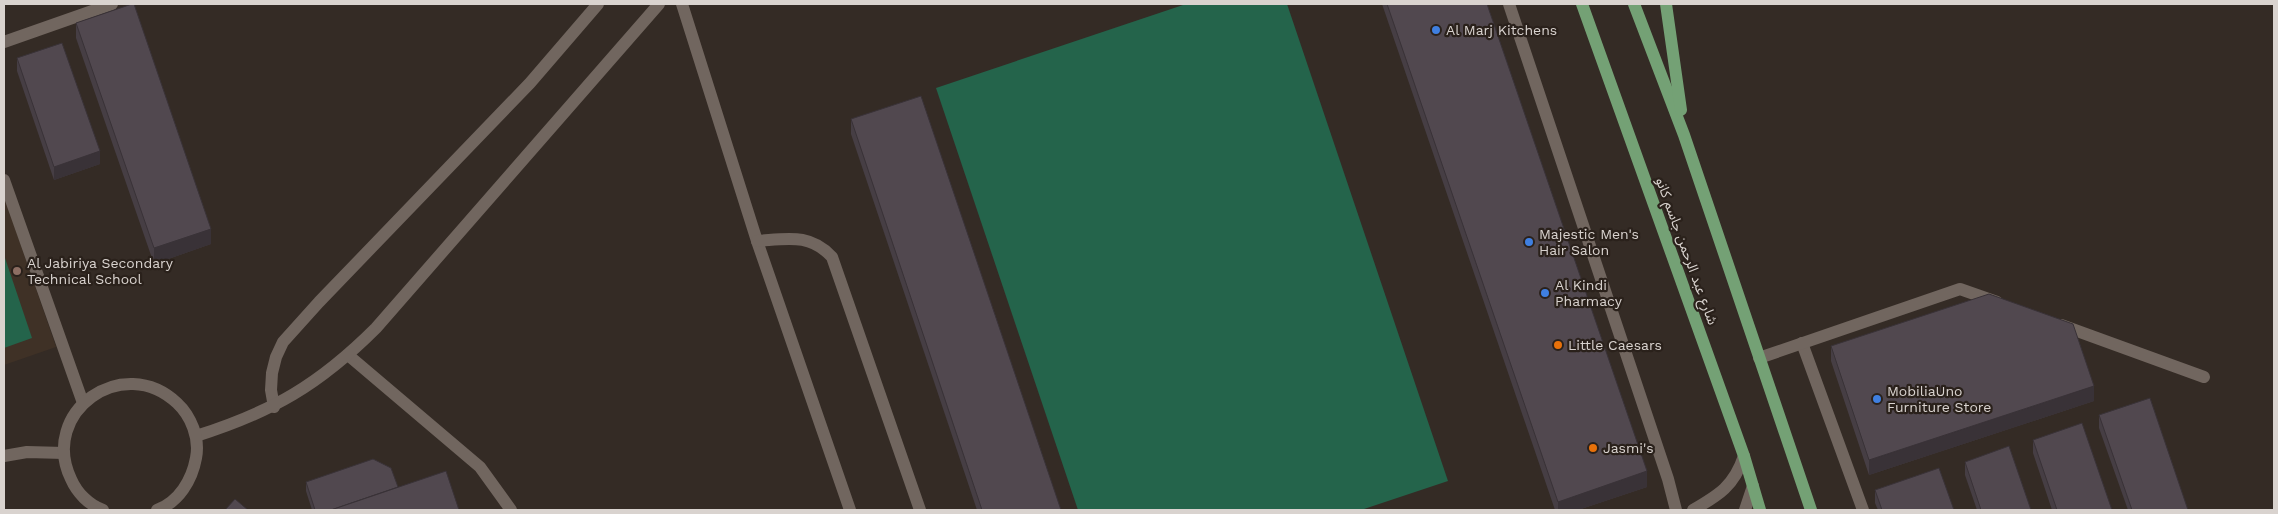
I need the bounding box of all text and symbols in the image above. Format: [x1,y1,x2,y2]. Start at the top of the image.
place label: Al Marj Kitchens [1446,22,1557,38]
marker: Al Marj Kitchens [1430,24,1442,36]
street label: شارع عبد الرحمن جاسم كانو [1650,175,1721,328]
place label: Majestic Men's Hair Salon [1539,226,1639,258]
marker: Majestic Men's Hair Salon [1523,236,1535,248]
place label: Al Jabiriya Secondary Technical School [27,255,174,287]
marker: Al Jabiriya Secondary Technical School [11,265,23,277]
place label: Al Kindi Pharmacy [1555,277,1623,309]
marker: Al Kindi Pharmacy [1539,287,1551,299]
place label: Little Caesars [1568,337,1662,353]
marker: Little Caesars [1552,339,1564,351]
place label: MobiliaUno Furniture Store [1887,383,1991,415]
marker: MobiliaUno Furniture Store [1871,393,1883,405]
place label: Jasmi's [1603,440,1654,456]
marker: Jasmi's [1587,442,1599,454]

